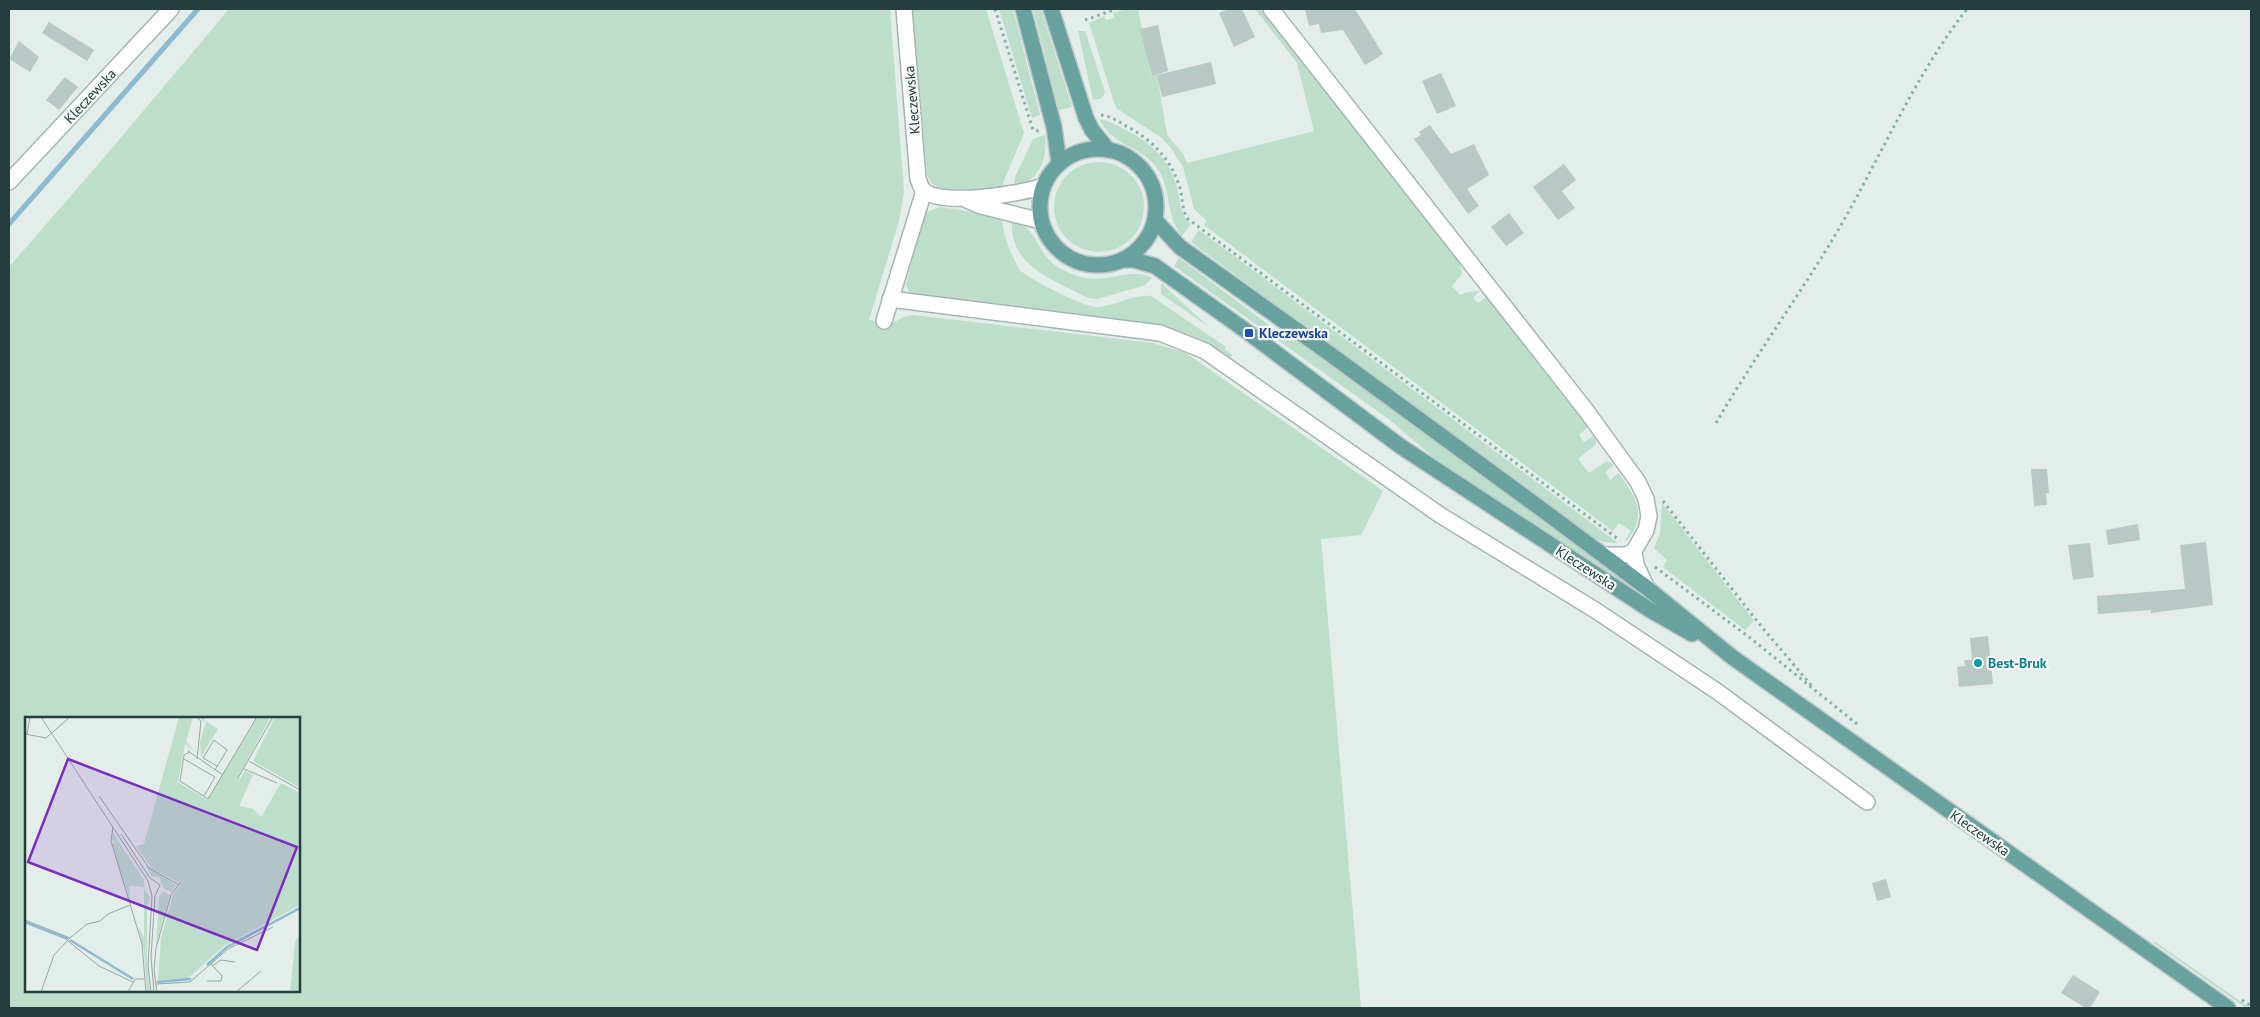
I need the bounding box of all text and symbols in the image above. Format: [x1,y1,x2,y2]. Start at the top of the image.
street label: Kleczewska [60,65,120,127]
street label: Kleczewska [900,65,924,135]
place label: Kleczewska [1259,324,1328,342]
marker: Kleczewska [1243,327,1255,339]
street label: Kleczewska [1552,542,1620,594]
place label: Best-Bruk [1988,654,2047,672]
marker: Best-Bruk [1972,657,1984,669]
inset map [25,717,300,992]
street label: Kleczewska [1947,806,2013,860]

